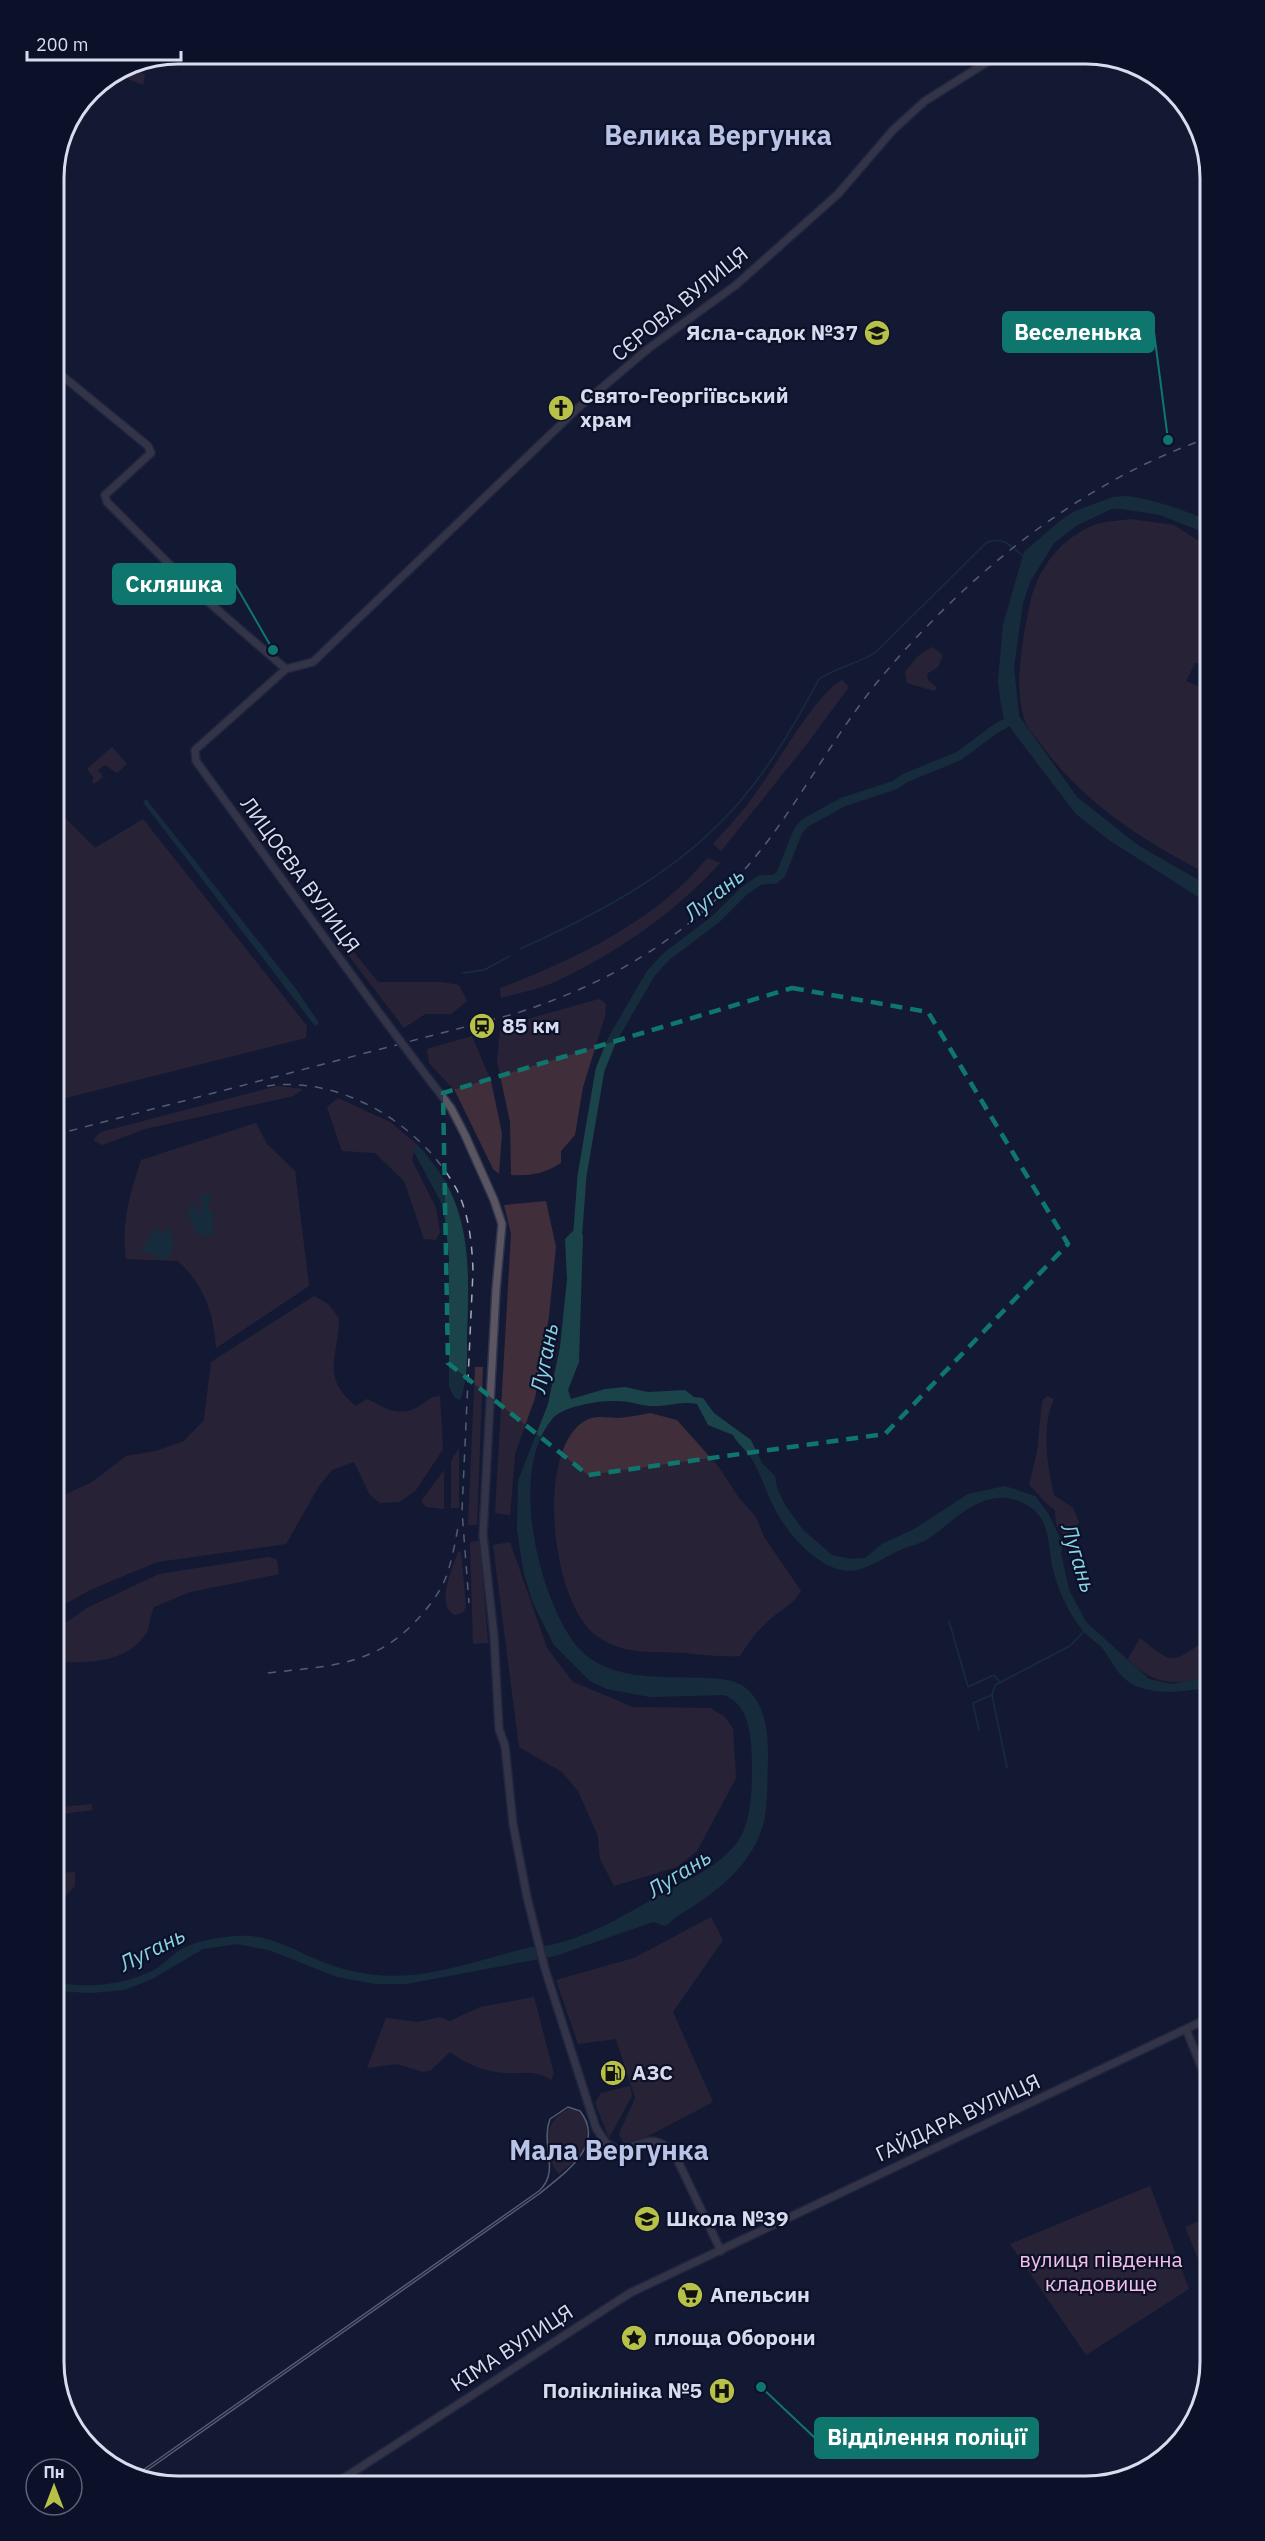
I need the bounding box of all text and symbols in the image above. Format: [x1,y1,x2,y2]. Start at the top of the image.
scale bar [27,24,182,62]
text: 200 m [36,33,88,56]
district label: Велика Вергунка [604,117,832,152]
street label: СЄРОВА ВУЛИЦЯ [605,239,754,367]
callout: Веселенька [1003,312,1154,352]
text: Веселенька [1014,317,1142,346]
place label: Ясла-садок №37 [686,318,858,346]
school or university icon: Ясла-садок №37 [862,318,892,348]
place label: Свято-Георгіївський храм [580,381,789,433]
church icon: Свято-Георгіївський храм [546,393,576,423]
callout: Скляшка [113,564,235,604]
text: Скляшка [125,569,223,598]
street label: ЛИЦОЄВА ВУЛИЦЯ [235,791,367,958]
water label: Лугань [677,860,750,928]
station icon: 85 км [467,1011,497,1041]
place label: 85 км [502,1011,560,1039]
water label: Лугань [522,1321,564,1396]
water label: Лугань [1055,1519,1104,1596]
water label: Лугань [640,1842,716,1904]
water label: Лугань [113,1920,190,1978]
fuel station icon: АЗС [598,2058,628,2088]
place label: АЗС [632,2058,673,2086]
street label: ГАЙДАРА ВУЛИЦЯ [871,2067,1044,2168]
district label: Мала Вергунка [509,2132,709,2167]
school or university icon: Школа №39 [632,2204,662,2234]
place label: Школа №39 [666,2204,789,2232]
park label: вулиця південна кладовище [1019,2245,1183,2297]
supermarket icon: Апельсин [675,2280,705,2310]
place label: Апельсин [710,2280,810,2308]
street label: КІМА ВУЛИЦЯ [445,2297,578,2397]
place icon: площа Оборони [619,2323,649,2353]
place label: площа Оборони [654,2323,816,2351]
place label: Поліклініка №5 [543,2376,702,2404]
hospital icon: Поліклініка №5 [707,2376,737,2406]
callout: Відділення поліції [815,2418,1038,2458]
text: Відділення поліції [827,2422,1029,2451]
north arrow [24,2457,84,2517]
text: Пн [43,2462,65,2482]

